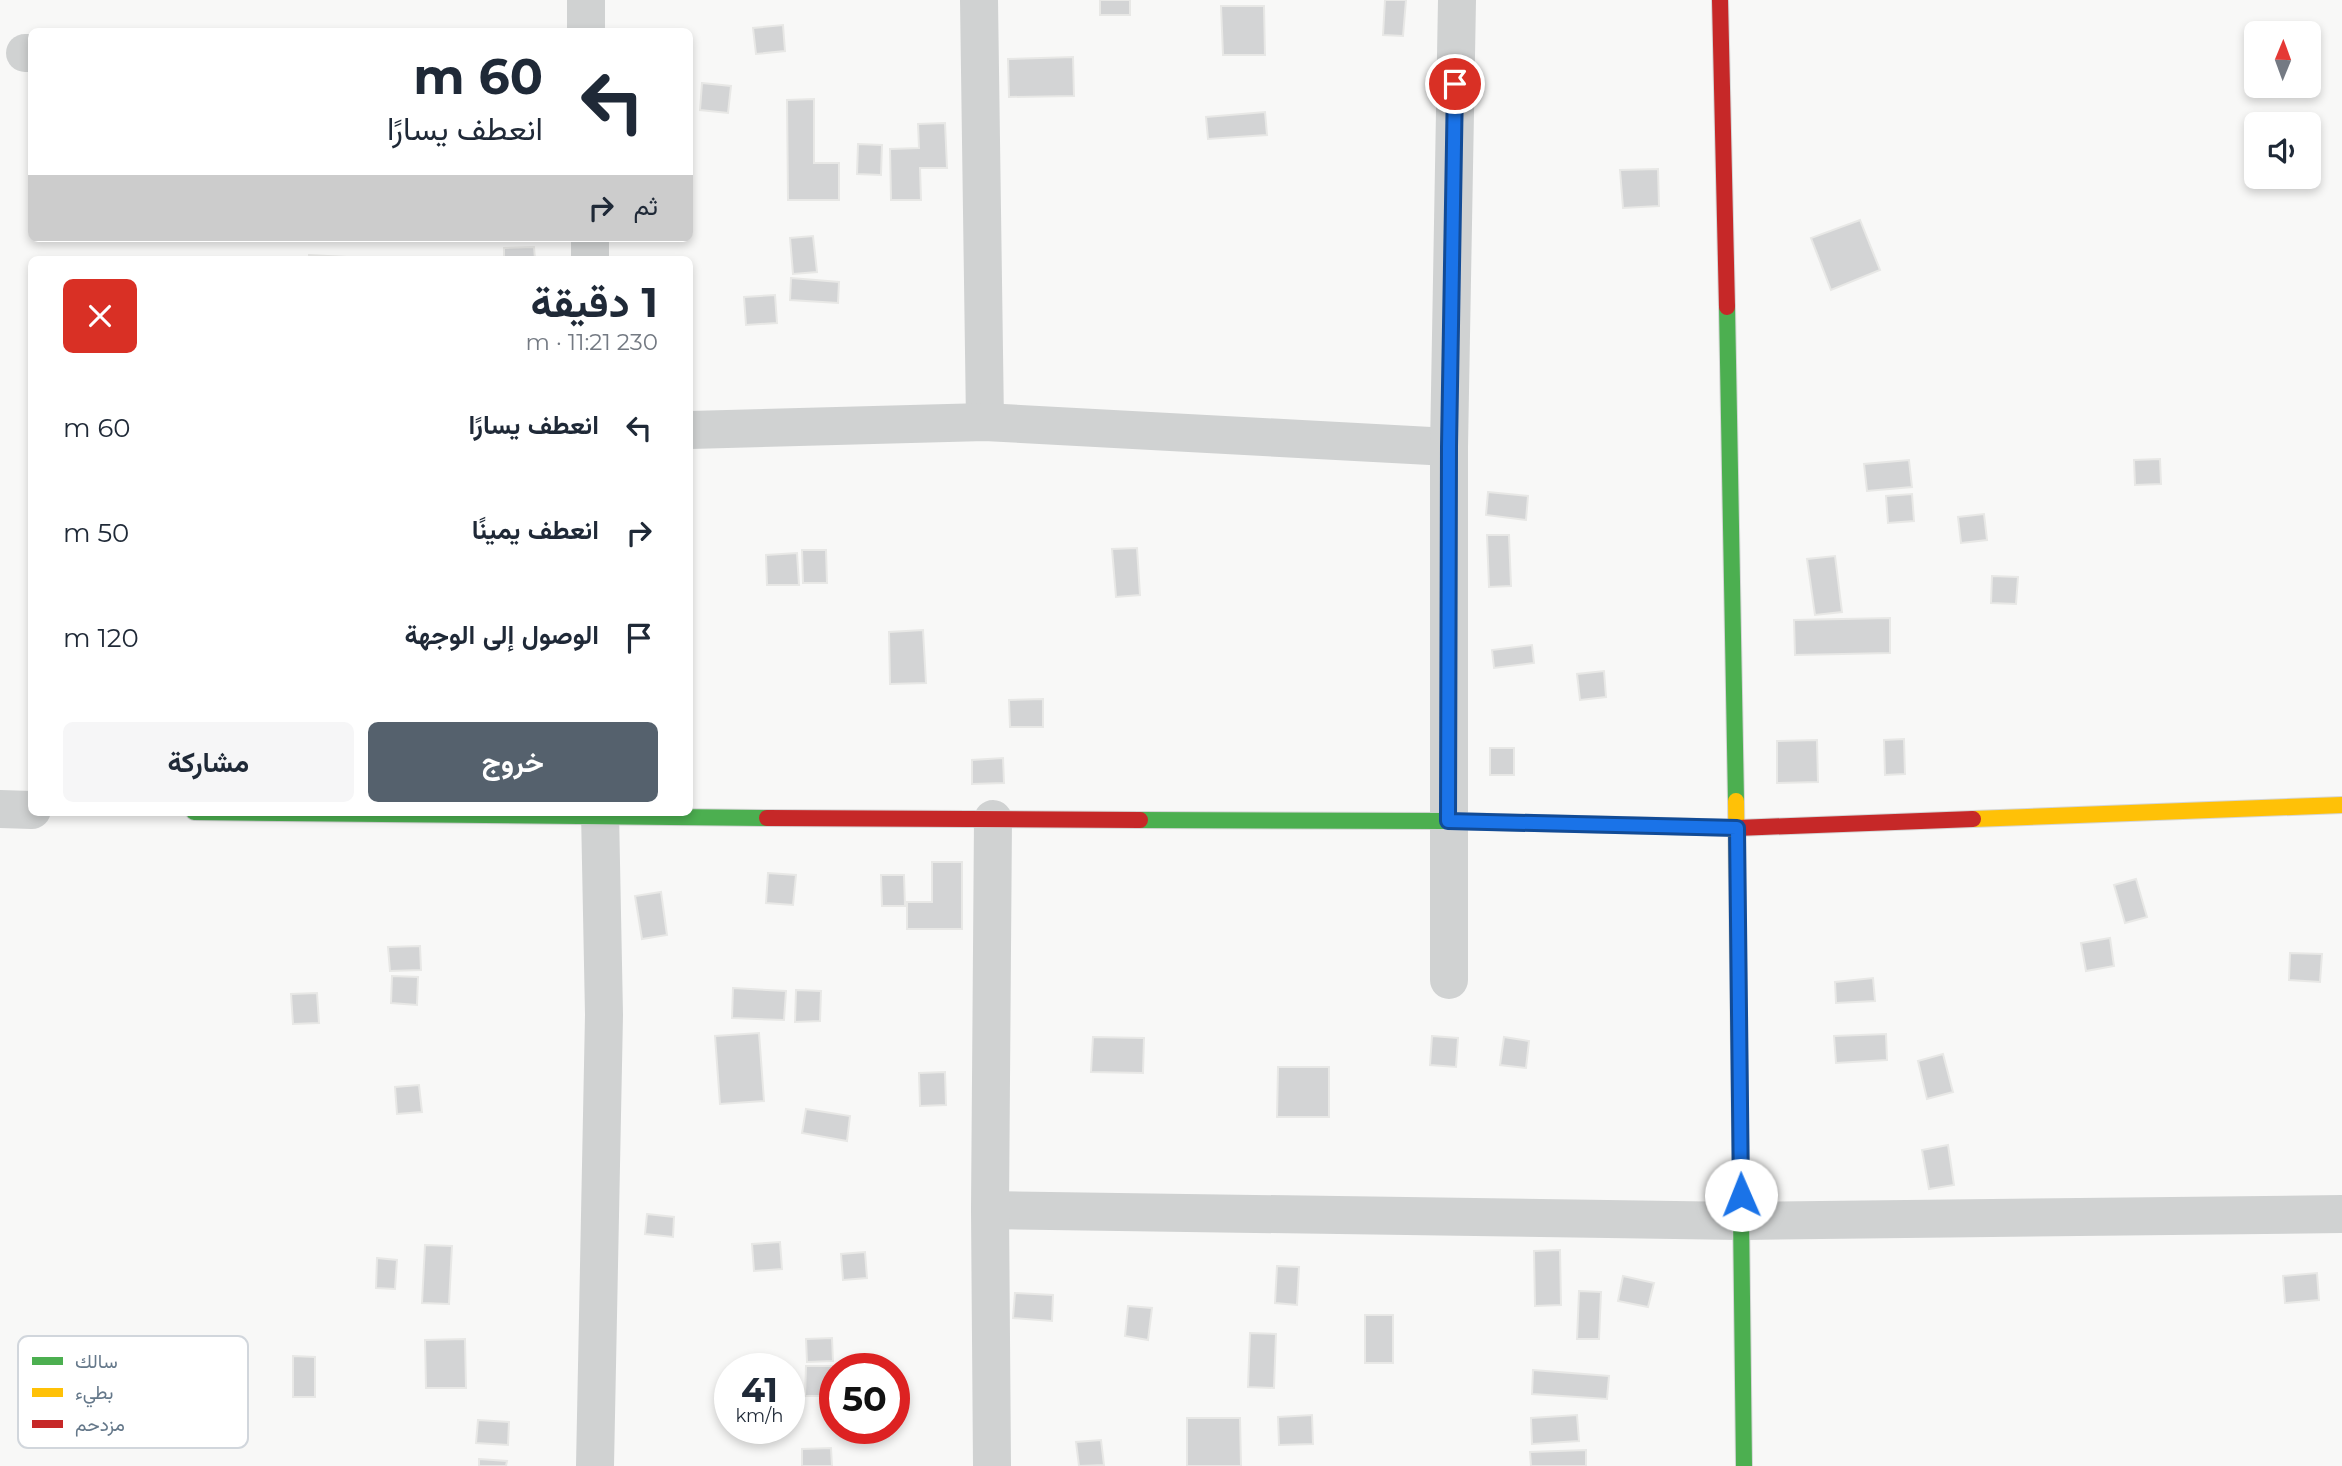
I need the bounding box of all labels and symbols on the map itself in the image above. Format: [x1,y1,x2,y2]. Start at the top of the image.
north arrow [2244,21,2320,98]
pin [1425,54,1485,114]
position arrow [1704,1158,1778,1232]
legend [18,1336,248,1448]
text: سالك [75,1350,118,1373]
speed limit sign: 50 [819,1353,910,1444]
text: بطيء [75,1381,113,1408]
text: مزدحم [75,1413,125,1437]

